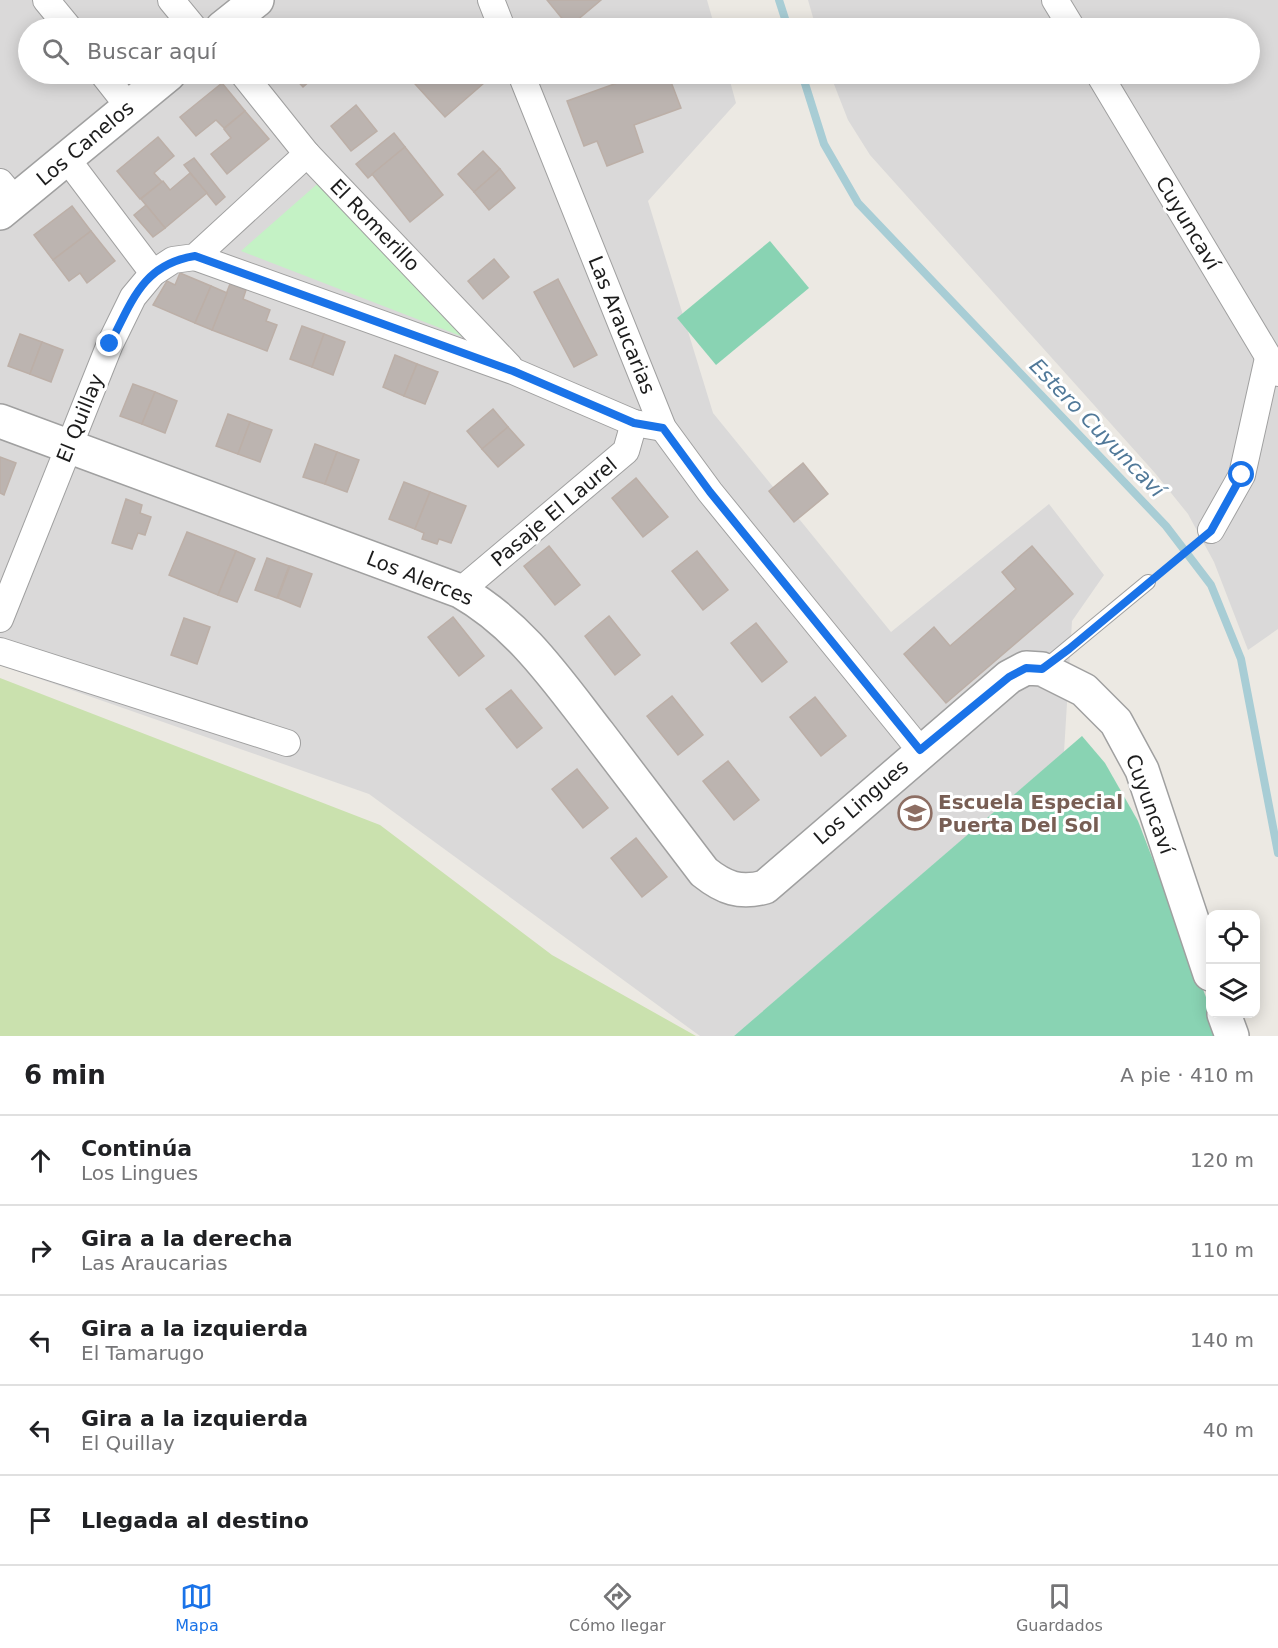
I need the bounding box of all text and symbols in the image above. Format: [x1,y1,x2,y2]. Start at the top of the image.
search box [18,18,1260,84]
icon: search [39,35,72,68]
text: Buscar aquí [87,39,217,64]
street label: Los Canelos [32,95,138,191]
street label: Cuyuncaví [1151,172,1226,275]
street label: El Romerillo [325,174,425,276]
street label: Las Araucarias [583,252,661,398]
route end [96,330,122,356]
water label: Estero Cuyuncaví [1025,354,1171,505]
street label: El Quillay [51,370,109,466]
street label: Pasaje El Laurel [486,452,622,572]
route start [1228,461,1254,487]
street label: Los Alerces [363,546,477,610]
street label: Cuyuncaví [1121,751,1180,859]
street label: Los Lingues [809,754,913,850]
place label: Escuela Especial Puerta Del Sol [938,790,1123,837]
school or university icon: Escuela Especial Puerta Del Sol [897,795,933,831]
map controls [1206,910,1260,1018]
button: locate [1206,910,1260,964]
button: layers [1206,964,1260,1018]
text: 6 min [24,1060,106,1090]
text: A pie · 410 m [1120,1063,1254,1087]
text: Continúa [81,1136,192,1161]
icon: ahead [24,1144,57,1177]
text: 120 m [1190,1148,1254,1172]
text: Los Lingues [81,1161,198,1185]
text: Gira a la derecha [81,1226,293,1251]
icon: right [24,1234,57,1267]
text: 110 m [1190,1238,1254,1262]
text: Las Araucarias [81,1251,228,1275]
text: Gira a la izquierda [81,1316,308,1341]
icon: left [24,1324,57,1357]
text: 140 m [1190,1328,1254,1352]
text: El Tamarugo [81,1341,204,1365]
text: Gira a la izquierda [81,1406,308,1431]
icon: left [24,1414,57,1447]
text: 40 m [1203,1418,1254,1442]
text: El Quillay [81,1431,175,1455]
icon: arrive [24,1504,57,1537]
text: Llegada al destino [81,1508,309,1533]
tab: Mapa [175,1580,219,1635]
tab: Cómo llegar [569,1580,666,1635]
tab: Guardados [1016,1580,1103,1635]

